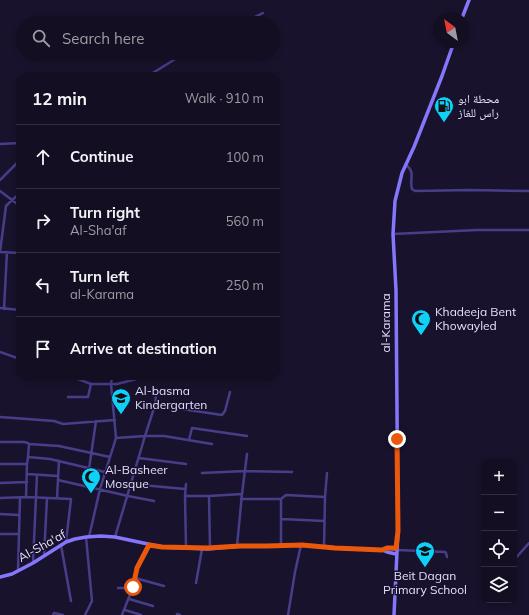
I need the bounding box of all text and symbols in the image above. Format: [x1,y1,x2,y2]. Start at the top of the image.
north arrow [433,12,469,48]
search box [16,16,280,60]
icon: search [30,27,52,49]
text: Search here [62,29,144,48]
text: 12 min [32,88,87,109]
text: Walk · 910 m [185,90,264,106]
place label: محطة ابو راس للغاز [457,91,499,120]
fuel station icon: محطة ابو راس للغاز [433,95,455,123]
icon: ahead [32,146,54,168]
text: Continue [70,147,133,166]
text: 100 m [226,149,264,165]
text: Turn right [70,203,140,222]
icon: right [32,210,54,232]
text: 560 m [226,213,264,229]
text: Al-Sha'af [70,222,127,238]
text: Turn left [70,267,129,286]
icon: left [32,274,54,296]
text: 250 m [226,277,264,293]
text: al-Karama [70,286,134,302]
street label: al-Karama [378,293,393,353]
place label: Khadeeja Bent Khowayled [435,304,516,333]
mosque icon: Khadeeja Bent Khowayled [410,308,432,336]
icon: arrive [32,338,54,360]
text: Arrive at destination [70,339,217,358]
place label: Al-basma Kindergarten [135,383,207,412]
school or university icon: Al-basma Kindergarten [110,387,132,415]
route end [388,430,406,448]
map controls [481,459,517,603]
button: + [481,459,517,495]
place label: Al-Basheer Mosque [105,462,168,491]
mosque icon: Al-Basheer Mosque [80,466,102,494]
button: − [481,495,517,531]
street label: Al-Sha'af [15,526,69,565]
button: locate [481,531,517,567]
school or university icon: Beit Dagan Primary School [414,540,436,568]
button: layers [481,567,517,603]
place label: Beit Dagan Primary School [383,568,467,597]
route start [124,578,142,596]

